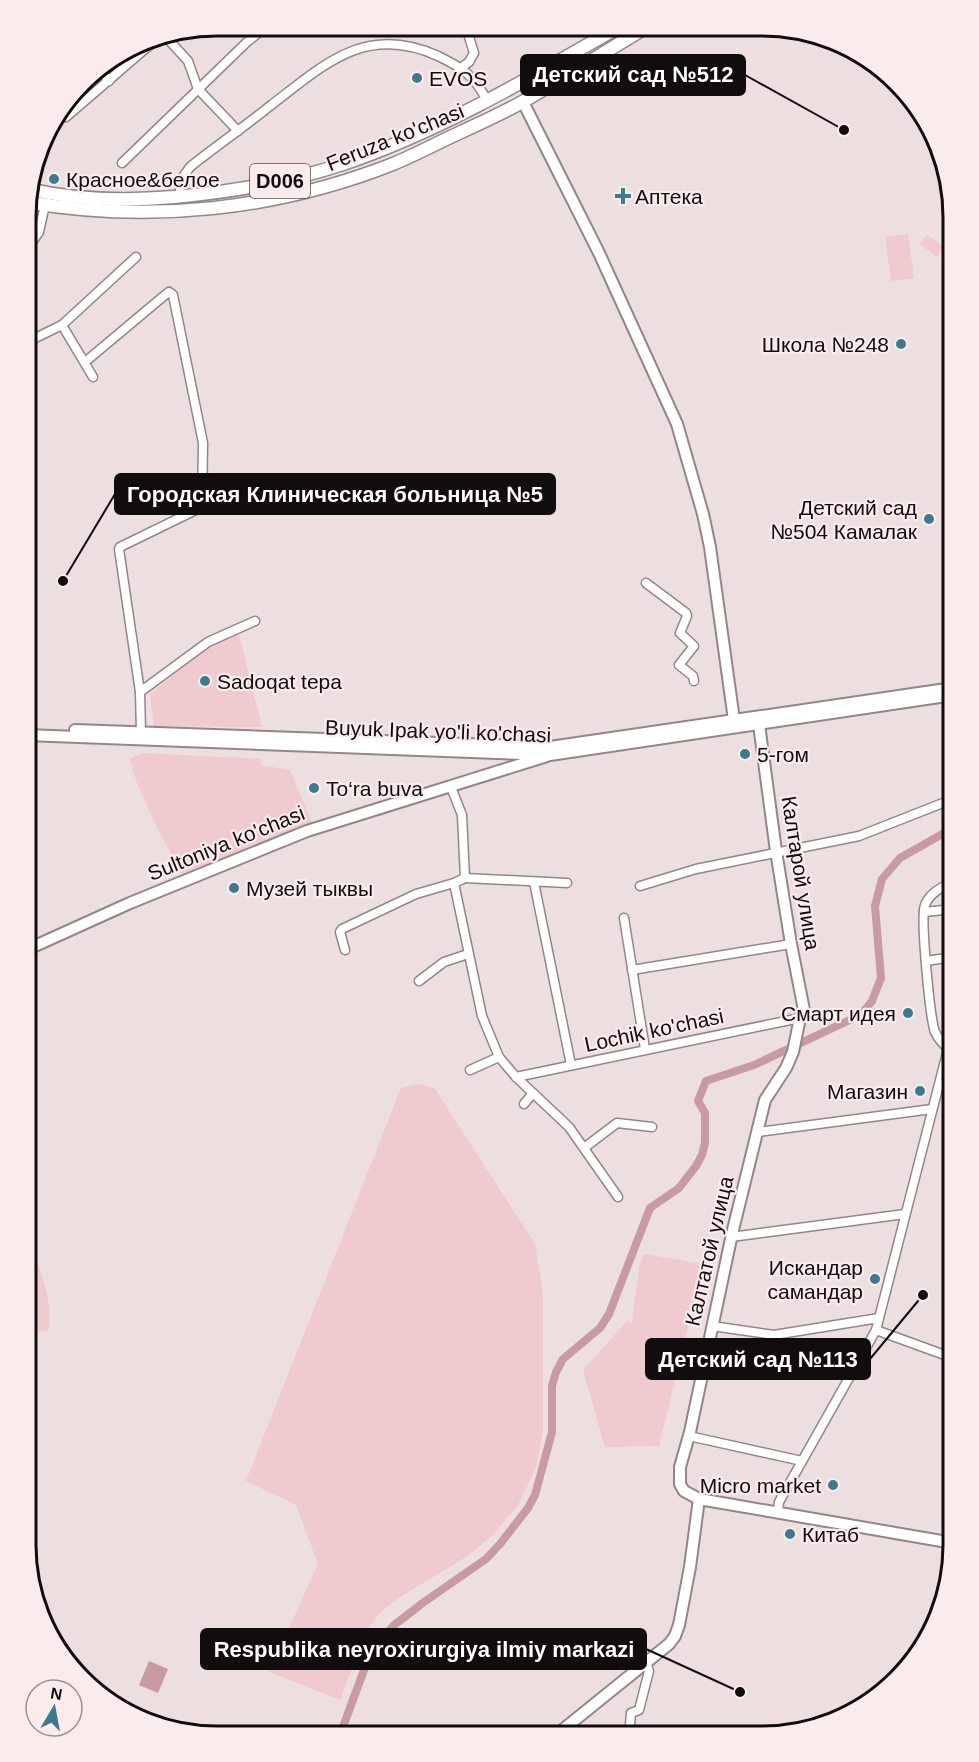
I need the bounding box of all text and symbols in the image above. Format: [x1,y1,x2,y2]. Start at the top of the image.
callout: Детский сад №512 [521,55,745,95]
text: Детский сад №512 [533,62,733,87]
place label: EVOS [429,67,487,90]
marker: EVOS [410,71,424,85]
street label: Feruza ko'chasi [323,99,467,175]
road number: D006 [250,164,310,198]
place label: Красное&белое [66,168,220,191]
marker: Красное&белое [47,172,61,186]
place label: Аптека [635,185,703,208]
marker: Аптека [616,189,630,203]
place label: Школа №248 [762,333,889,356]
marker: Школа №248 [894,337,908,351]
callout: Городская Клиническая больница №5 [115,474,555,514]
text: Городская Клиническая больница №5 [127,482,543,507]
place label: Детский сад №504 Камалак [770,496,918,543]
marker: Детский сад №504 Камалак [922,512,936,526]
place label: Sadoqat tepa [217,670,342,693]
marker: Sadoqat tepa [198,674,212,688]
street label: Buyuk Ipak yo'li ko'chasi [325,716,551,746]
place label: 5-гом [757,743,809,766]
marker: 5-гом [738,747,752,761]
place label: To‘ra buva [326,777,423,800]
marker: To‘ra buva [307,781,321,795]
street label: Калтарой улица [777,794,825,952]
street label: Sultoniya ko'chasi [144,801,308,885]
place label: Музей тыквы [246,877,373,900]
marker: Музей тыквы [227,881,241,895]
place label: Смарт идея [781,1002,896,1025]
street label: Lochik ko'chasi [582,1004,726,1056]
marker: Смарт идея [901,1006,915,1020]
place label: Магазин [827,1080,908,1103]
marker: Магазин [913,1084,927,1098]
street label: Калтатой улица [681,1174,737,1328]
place label: Искандар самандар [767,1256,863,1303]
marker: Искандар самандар [868,1272,882,1286]
callout: Детский сад №113 [646,1339,870,1379]
text: Детский сад №113 [658,1347,858,1372]
place label: Micro market [700,1474,821,1497]
marker: Micro market [826,1478,840,1492]
place label: Китаб [802,1523,859,1546]
marker: Китаб [783,1527,797,1541]
callout: Respublika neyroxirurgiya ilmiy markazi [201,1629,646,1669]
text: Respublika neyroxirurgiya ilmiy markazi [214,1637,634,1662]
north arrow [24,1678,84,1738]
text: N [49,1684,64,1703]

